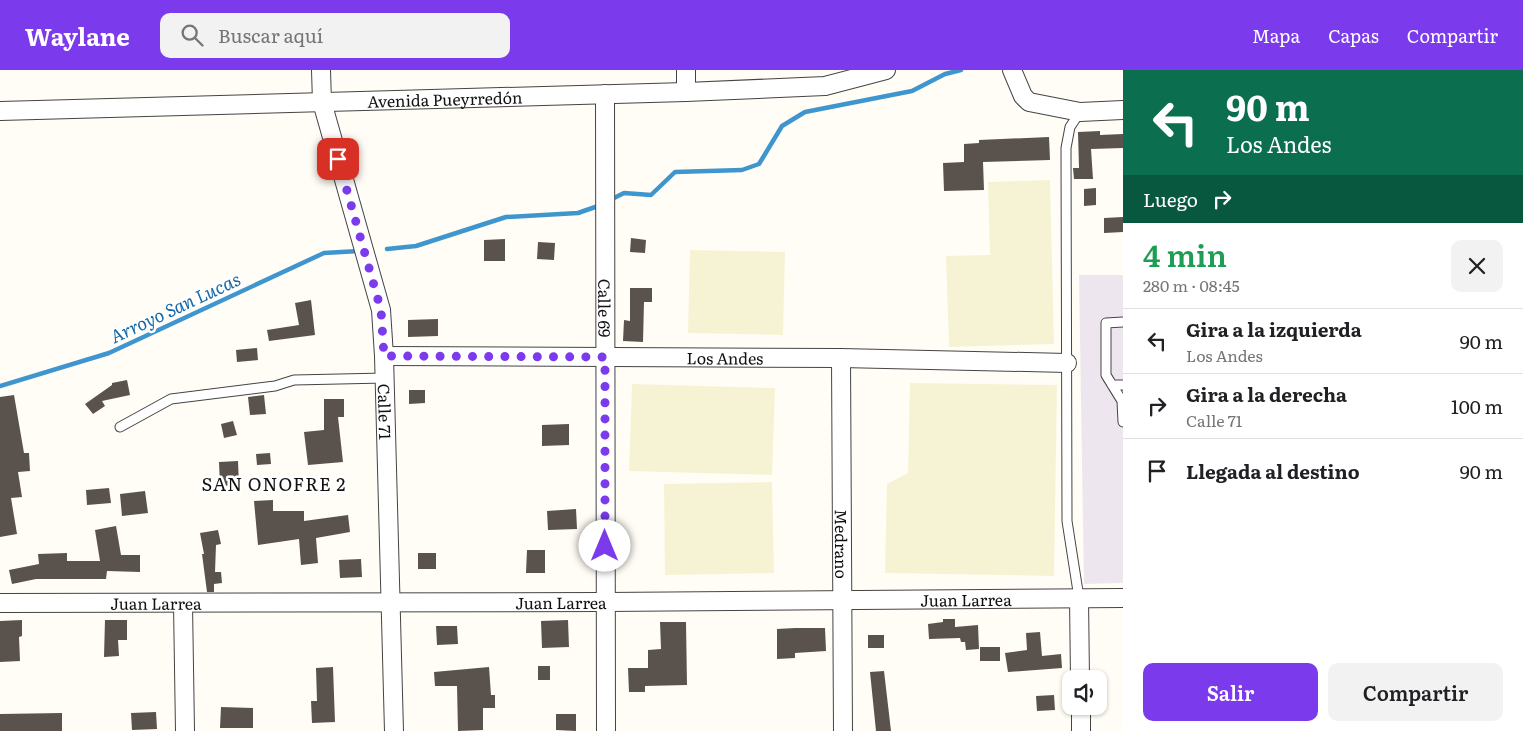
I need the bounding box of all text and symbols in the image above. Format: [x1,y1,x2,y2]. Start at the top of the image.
search box [160,13,510,58]
text: Waylane [25,18,130,53]
icon: search [178,21,206,49]
text: Buscar aquí [218,21,323,49]
text: Mapa [1252,22,1300,49]
text: Capas [1328,22,1379,49]
text: Compartir [1407,22,1498,49]
text: 90 m [1226,80,1310,132]
street label: Avenida Pueyrredón [367,85,523,113]
icon: left [1143,90,1208,155]
text: Los Andes [1226,127,1331,160]
pin [317,138,359,180]
icon: arrive [324,145,352,173]
text: Luego [1143,185,1198,213]
icon: right [1208,185,1236,213]
text: 4 min [1143,232,1227,276]
button: close [1451,240,1503,292]
water label: Arroyo San Lucas [105,265,245,349]
text: 280 m · 08:45 [1143,273,1240,297]
street label: Calle 69 [593,279,617,337]
text: Gira a la izquierda [1186,315,1362,343]
icon: left [1143,327,1171,355]
text: 90 m [1460,327,1503,355]
text: Los Andes [1186,343,1263,367]
street label: Los Andes [687,345,763,370]
text: Gira a la derecha [1186,380,1347,408]
street label: Calle 71 [373,383,398,441]
icon: right [1143,392,1171,420]
text: 100 m [1451,392,1503,420]
text: Calle 71 [1186,408,1242,432]
icon: arrive [1143,457,1171,485]
text: Llegada al destino [1186,457,1360,485]
text: 90 m [1460,457,1503,485]
district label: SAN ONOFRE 2 [202,470,346,497]
street label: Medrano [830,509,854,579]
position arrow [578,519,630,571]
street label: Juan Larrea [920,587,1012,612]
street label: Juan Larrea [515,590,607,614]
street label: Juan Larrea [110,591,202,615]
button: Salir [1143,663,1318,721]
button: Compartir [1328,663,1503,721]
map controls [1062,670,1107,715]
button: sound [1062,670,1107,715]

